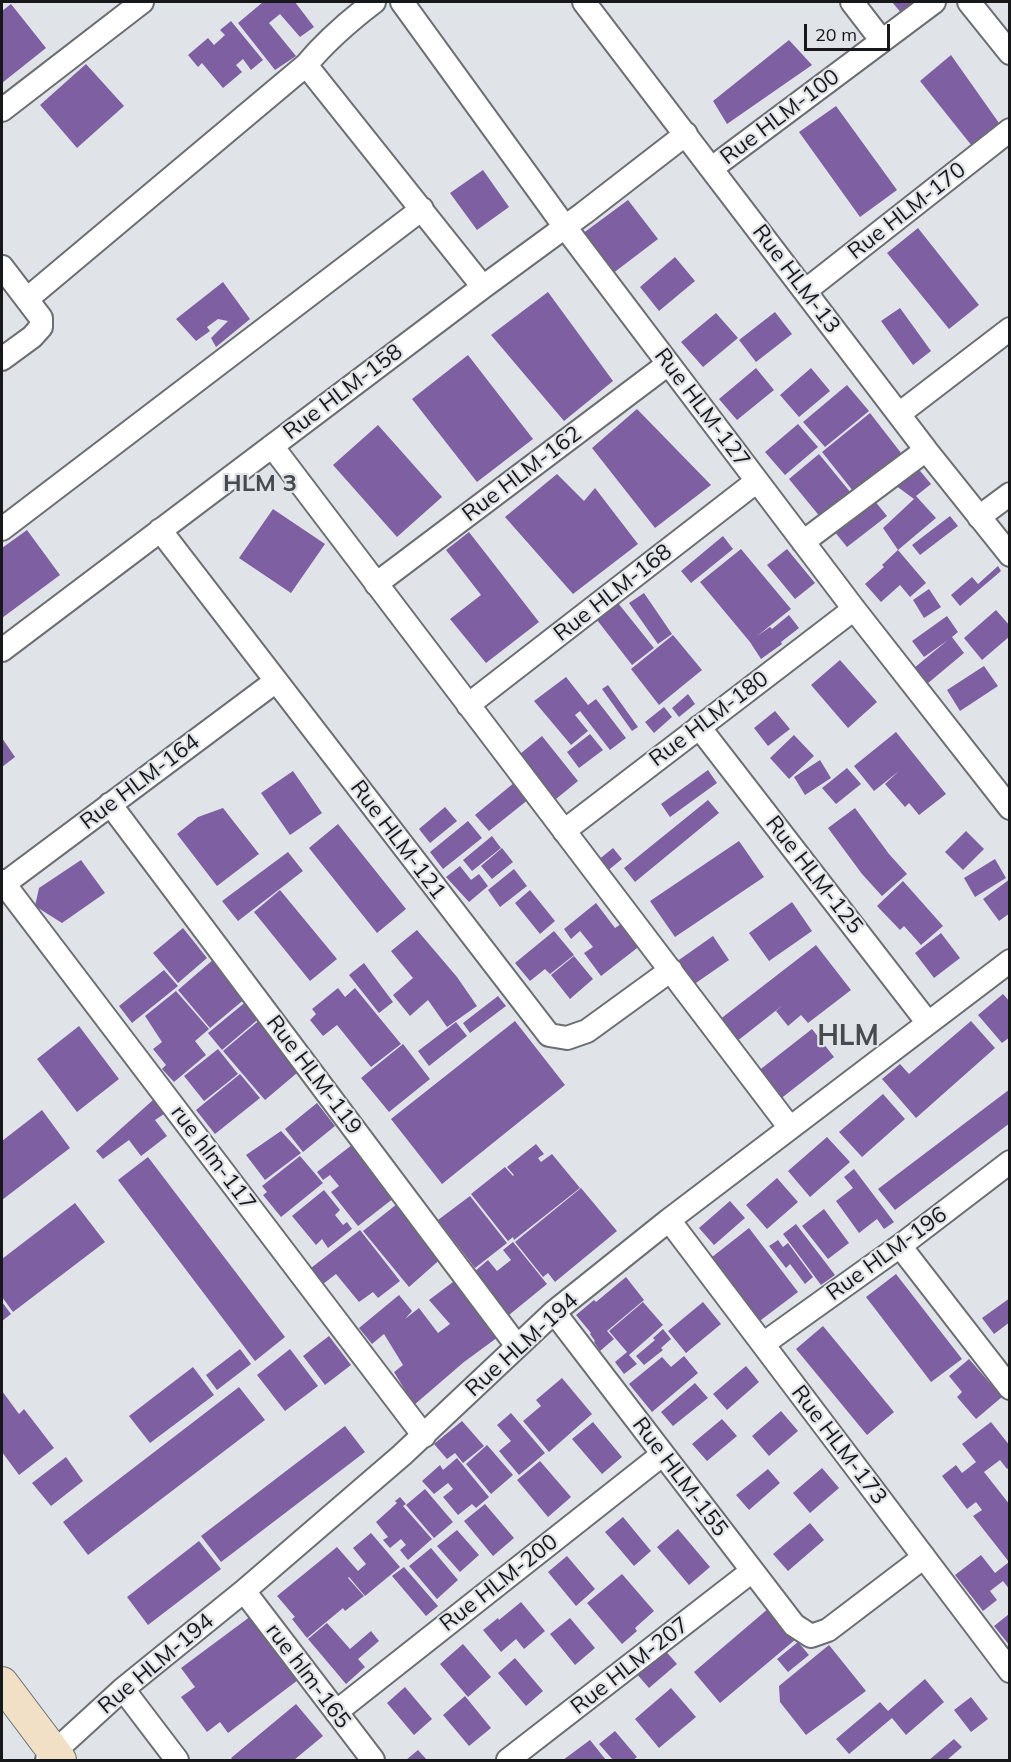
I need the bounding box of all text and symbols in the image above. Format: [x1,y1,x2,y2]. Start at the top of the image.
scale bar [807,12,892,50]
text: 20 m [815,23,857,46]
street label: Rue HLM-100 [715,64,845,170]
street label: Rue HLM-170 [843,157,971,265]
street label: Rue HLM-13 [747,219,845,339]
street label: Rue HLM-158 [278,339,408,445]
street label: Rue HLM-127 [649,343,755,473]
street label: Rue HLM-162 [457,421,587,527]
district label: HLM 3 [223,470,297,498]
street label: Rue HLM-168 [549,539,677,647]
street label: Rue HLM-180 [644,666,774,772]
street label: Rue HLM-164 [75,729,205,835]
street label: Rue HLM-121 [345,775,451,905]
street label: Rue HLM-125 [760,811,868,939]
street label: Rue HLM-119 [261,1010,367,1140]
district label: HLM [817,1020,879,1054]
street label: rue hlm-117 [165,1100,261,1216]
street label: Rue HLM-196 [822,1201,952,1307]
street label: Rue HLM-194 [460,1288,584,1402]
street label: Rue HLM-173 [786,1380,892,1510]
street label: Rue HLM-155 [627,1412,733,1542]
street label: Rue HLM-200 [435,1529,563,1637]
street label: Rue HLM-194 [93,1608,219,1720]
street label: Rue HLM-207 [566,1612,694,1720]
street label: rue hlm-165 [260,1618,356,1734]

